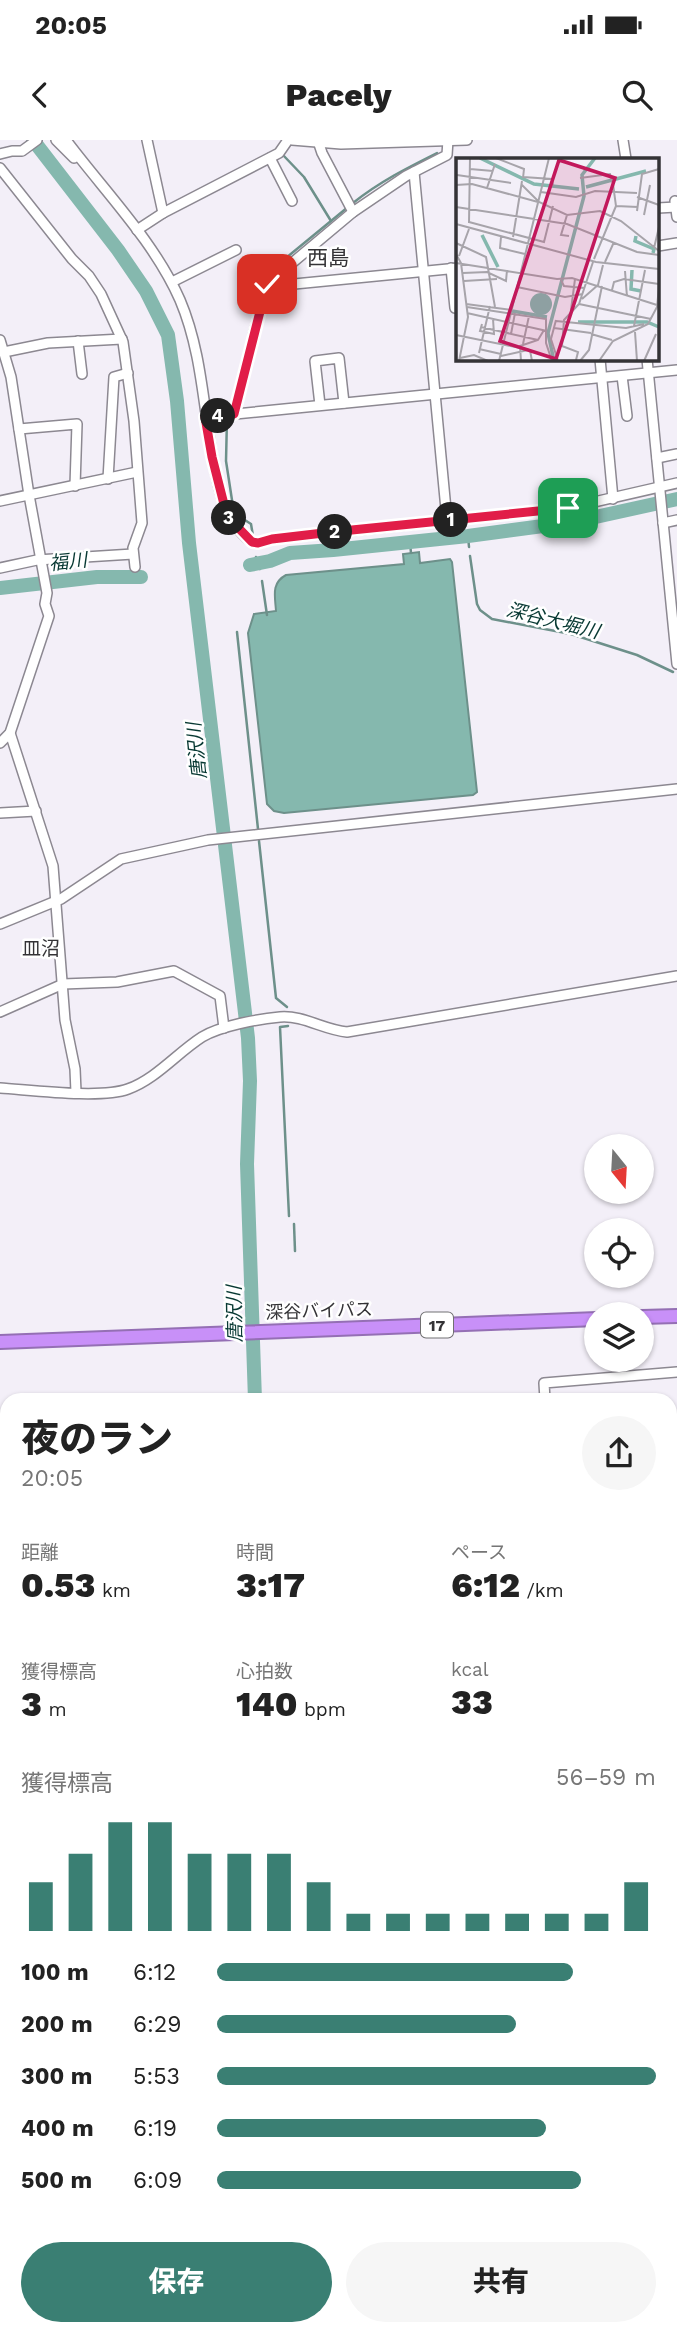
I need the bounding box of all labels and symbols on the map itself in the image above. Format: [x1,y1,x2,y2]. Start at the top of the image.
inset map [456,158,660,360]
district label: 西島 [307,245,349,270]
pin [237,254,297,314]
pin: 4 [200,398,235,434]
pin [538,478,598,538]
pin: 3 [212,500,246,536]
pin: 1 [434,502,468,538]
pin: 2 [318,514,352,550]
water label: 福川 [48,548,90,575]
water label: 深谷大堀川 [504,598,604,644]
water label: 唐沢川 [182,719,211,781]
district label: 皿沼 [22,937,60,960]
north arrow [584,1134,654,1204]
water label: 唐沢川 [222,1283,246,1343]
street label: 深谷バイパス [265,1298,373,1323]
road number: 17 [421,1312,453,1338]

